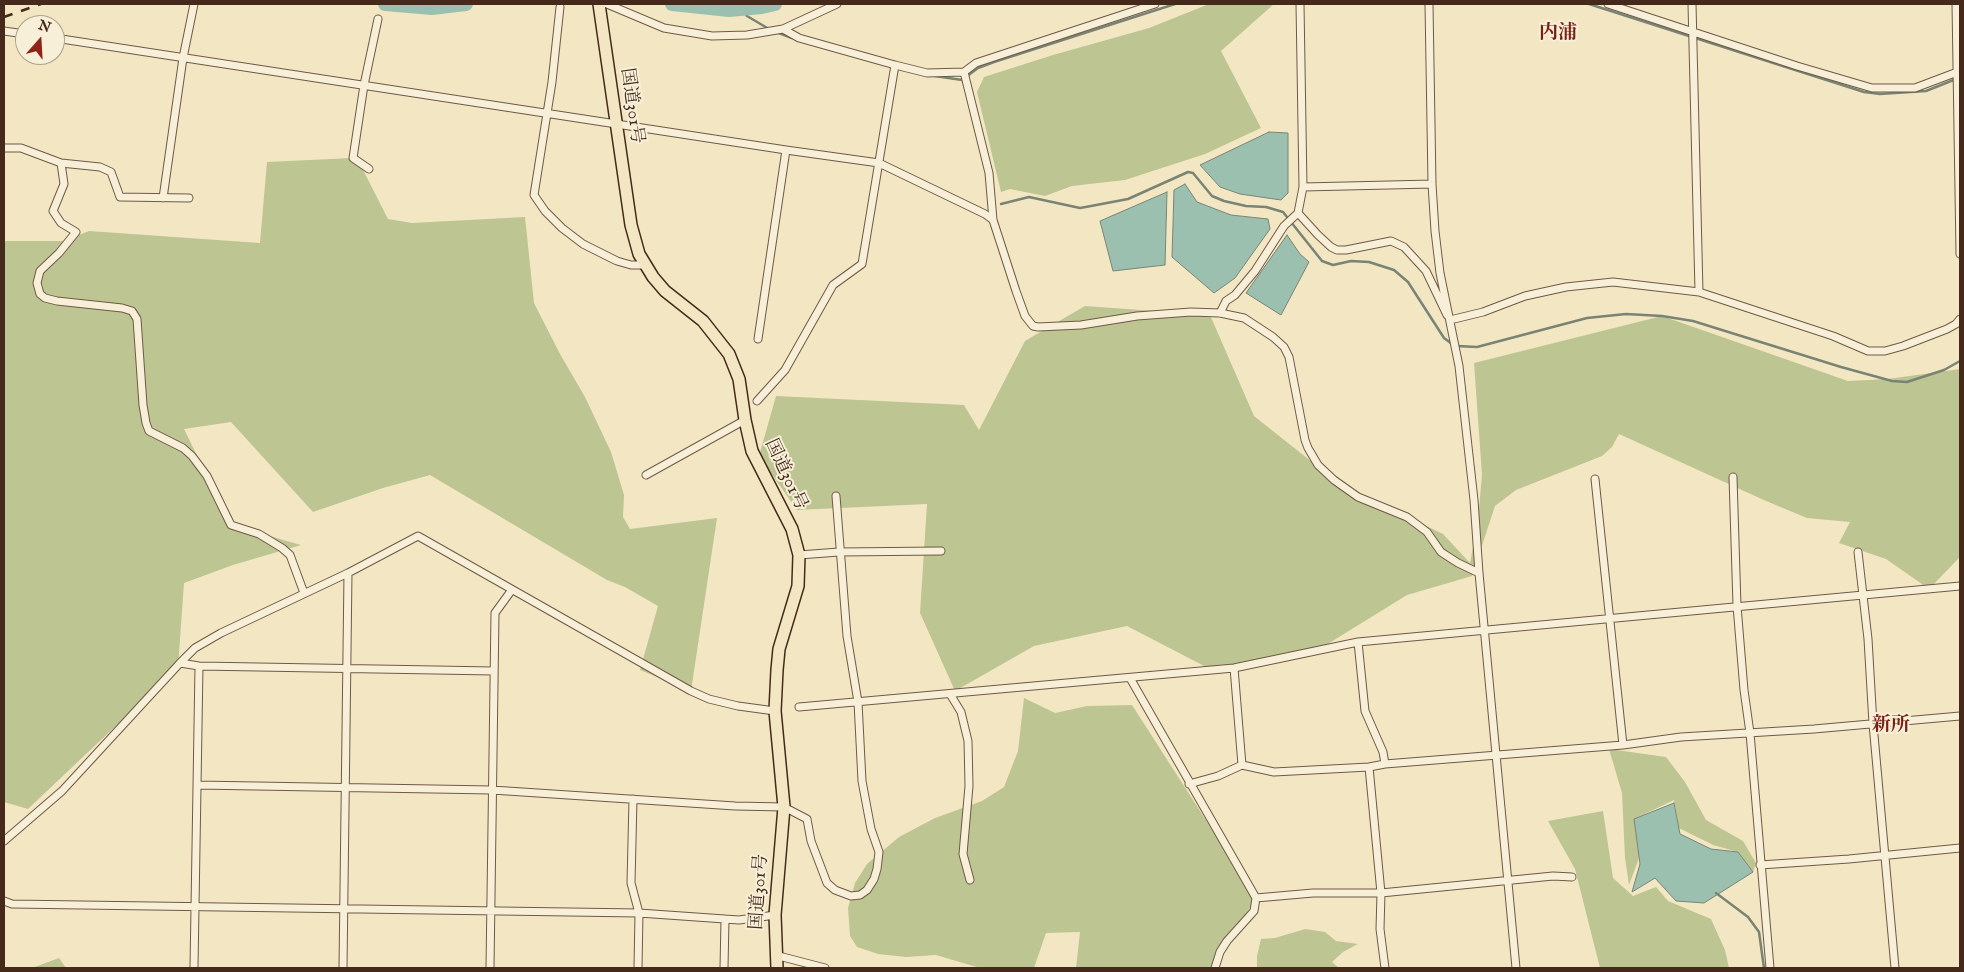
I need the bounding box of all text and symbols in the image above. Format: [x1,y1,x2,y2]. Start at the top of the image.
north arrow [15,15,65,65]
text: N [36,16,53,37]
district label: 内浦 [1539,23,1577,45]
street label: 国道301号 [615,67,647,145]
street label: 国道301号 [759,436,811,514]
district label: 新所 [1872,715,1910,737]
street label: 国道301号 [747,853,773,931]

